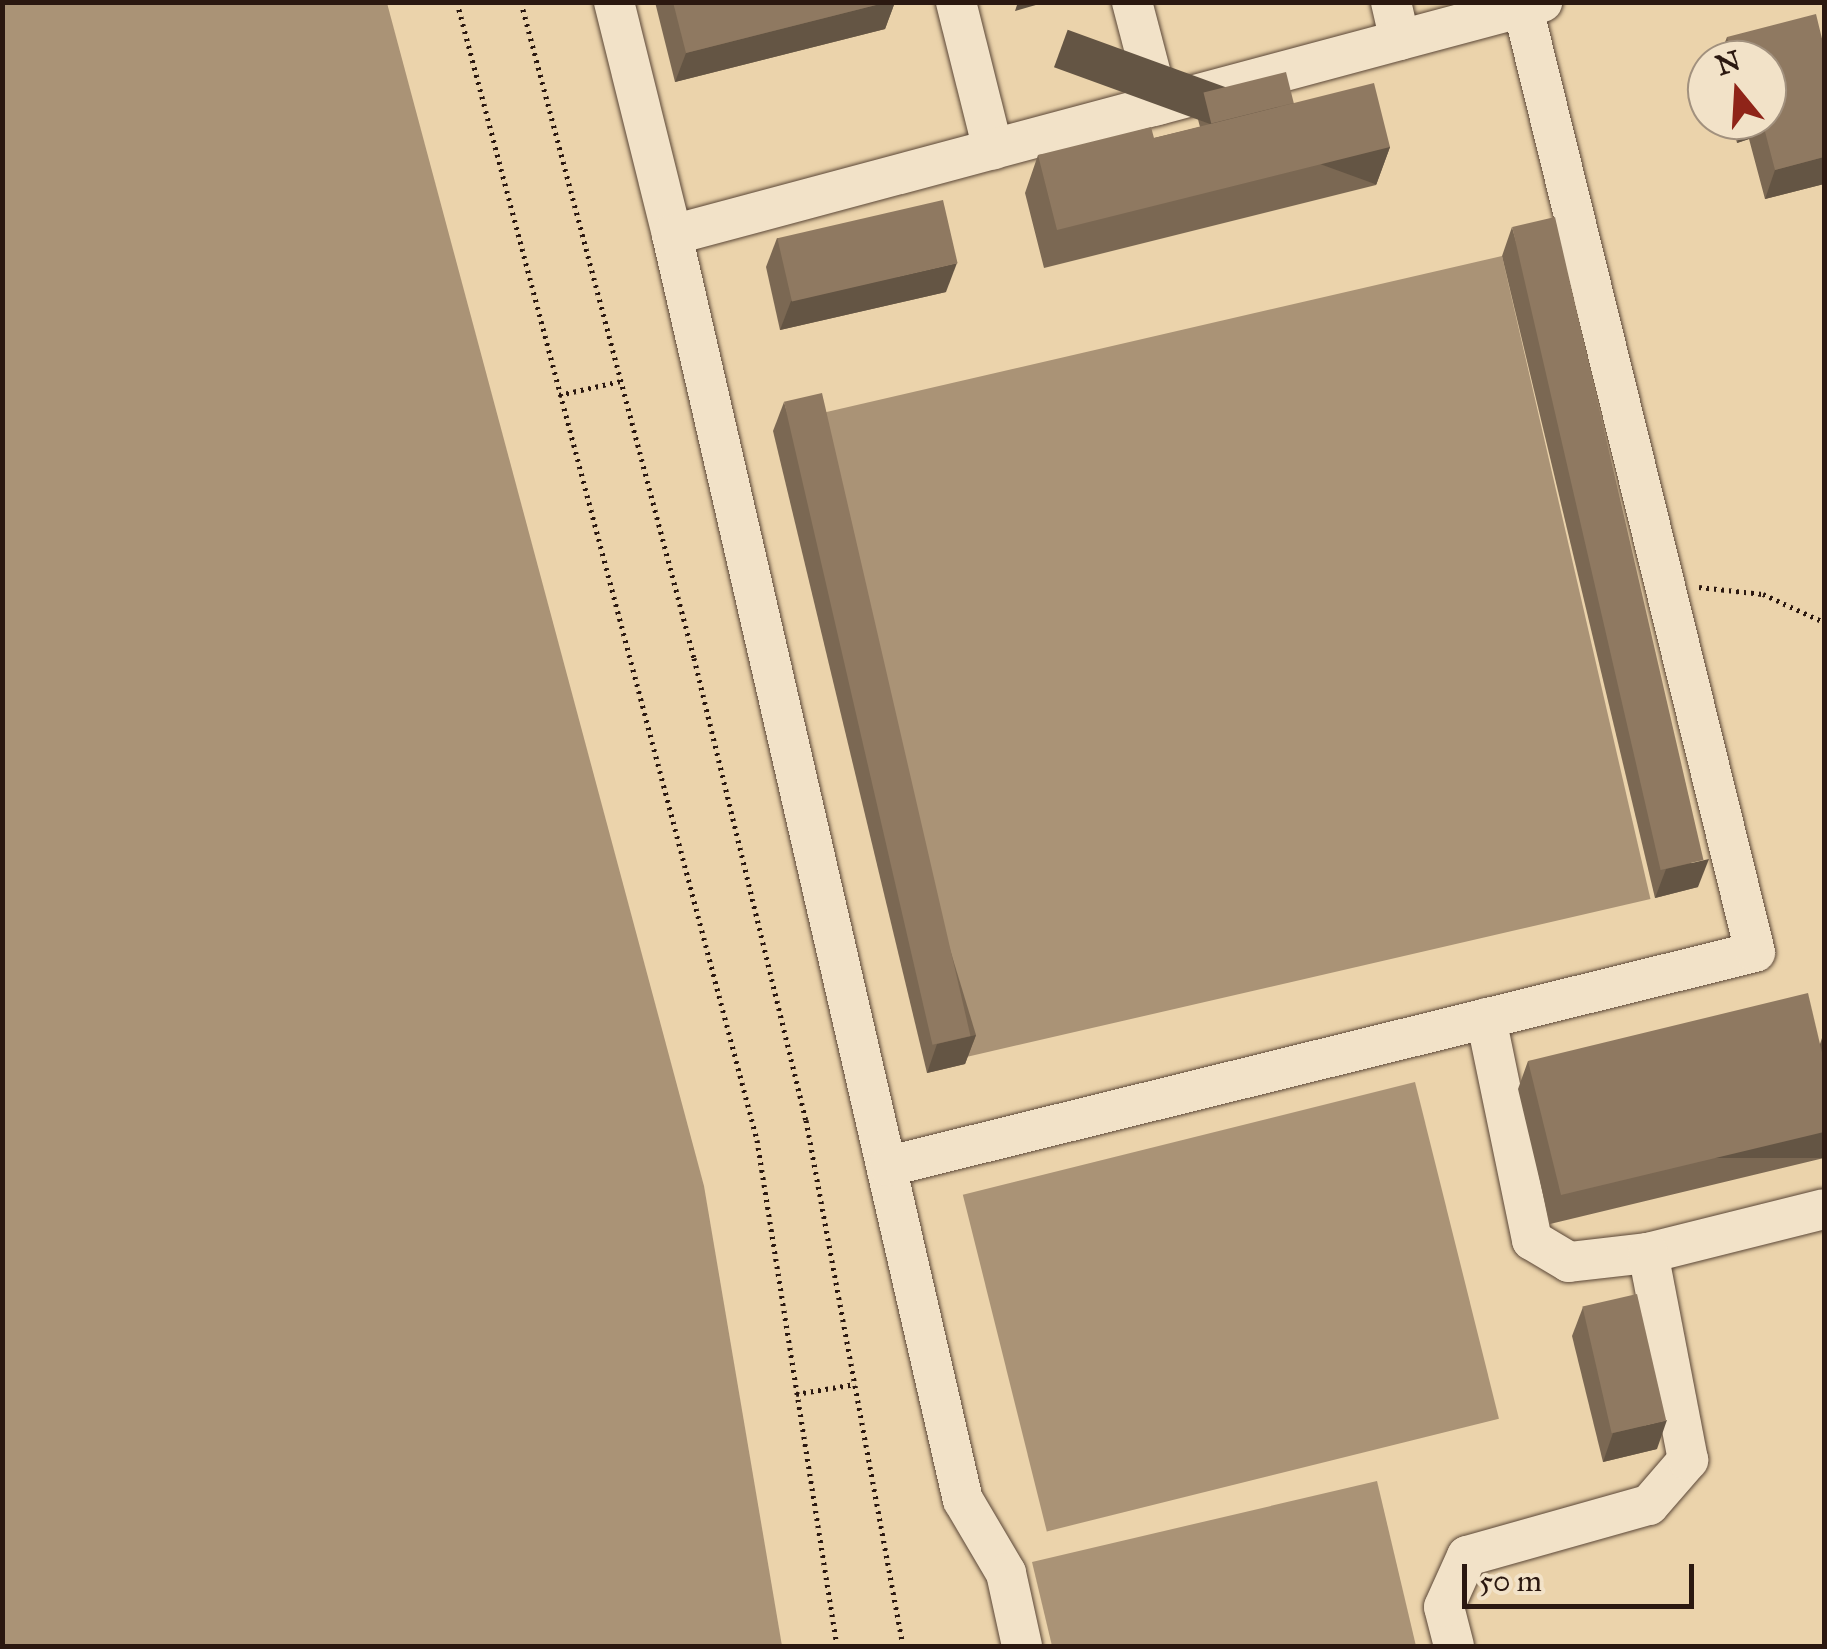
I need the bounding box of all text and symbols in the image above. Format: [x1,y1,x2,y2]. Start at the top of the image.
north arrow [1687,40,1787,140]
text: N [1711,43,1745,83]
scale bar [1467,1544,1700,1606]
text: 50 m [1479,1563,1542,1599]

